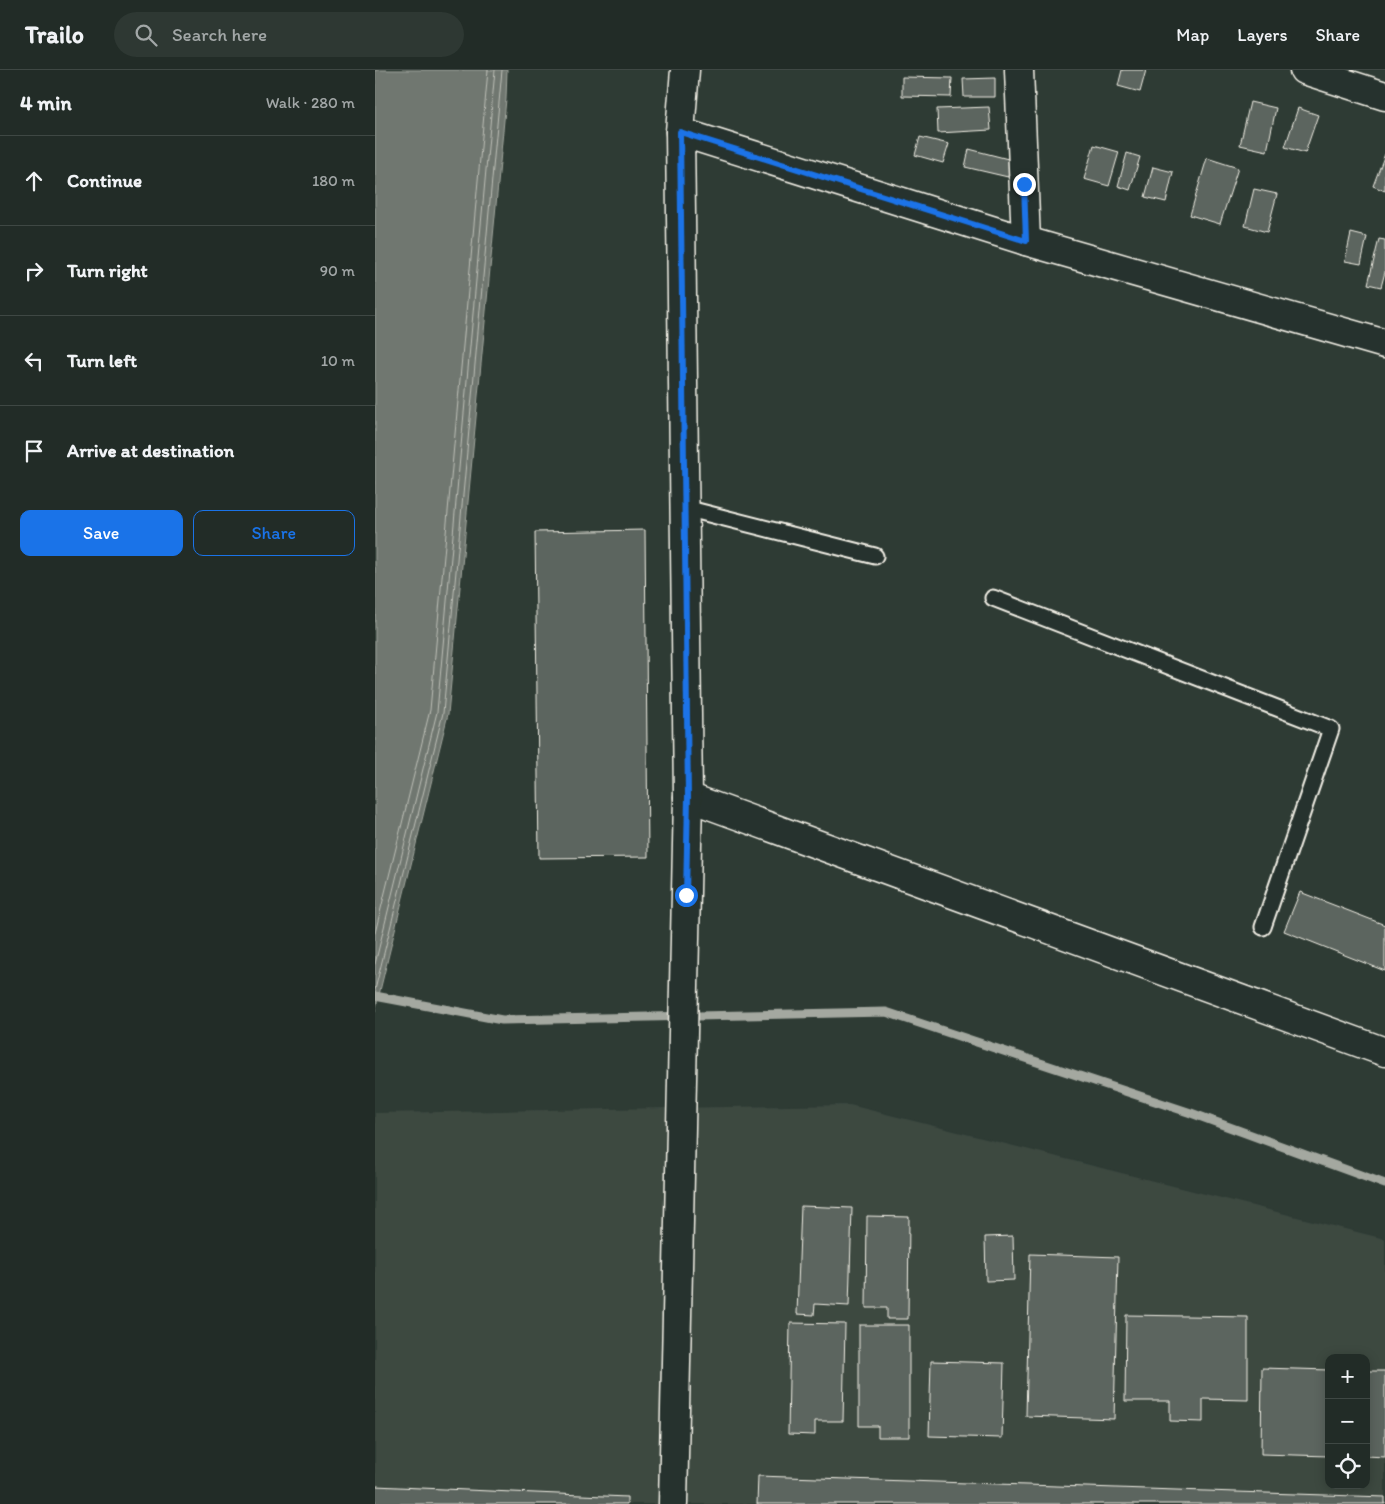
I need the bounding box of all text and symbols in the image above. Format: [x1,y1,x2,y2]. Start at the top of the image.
search box [114,12,464,57]
text: Trailo [25,20,84,49]
icon: search [132,21,160,49]
text: Search here [172,23,267,46]
text: Map [1176,24,1209,46]
text: Layers [1237,24,1287,46]
text: Share [1315,24,1360,46]
text: 4 min [20,90,72,115]
text: Walk · 280 m [266,93,355,112]
icon: ahead [20,167,48,195]
text: Continue [67,169,142,192]
text: 180 m [312,171,355,190]
route end [1013,173,1036,196]
icon: right [20,257,48,285]
text: Turn right [67,259,148,282]
text: 90 m [320,261,355,280]
icon: left [20,347,48,375]
text: Turn left [67,349,137,372]
text: 10 m [321,351,355,370]
icon: arrive [20,437,48,465]
text: Arrive at destination [67,439,234,462]
button: Save [20,510,183,556]
button: Share [193,510,355,556]
route start [675,884,698,907]
map controls [1325,1354,1370,1489]
button: + [1325,1354,1370,1399]
button: − [1325,1399,1370,1444]
button: locate [1325,1444,1370,1489]

